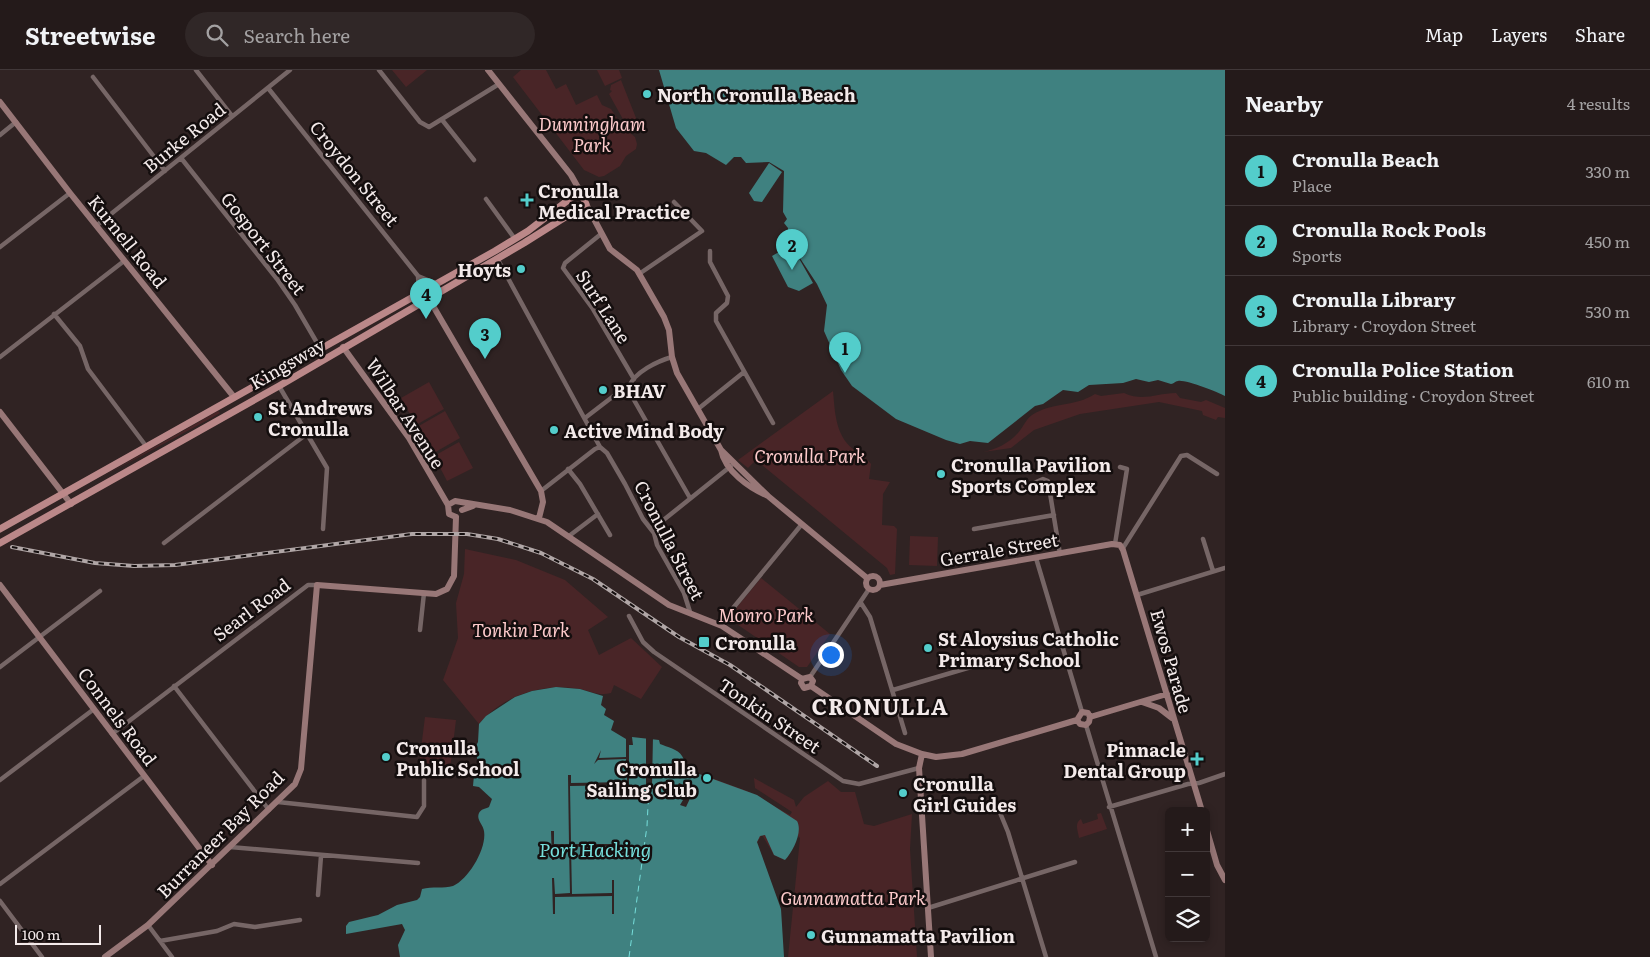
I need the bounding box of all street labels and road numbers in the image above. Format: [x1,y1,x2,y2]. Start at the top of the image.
street label: Burke Road [137,95,231,179]
street label: Croydon Street [304,114,407,232]
street label: Gosport Street [215,186,313,301]
street label: Kurnell Road [82,189,174,293]
street label: Surf Lane [570,264,638,348]
street label: Kingsway [244,330,331,396]
street label: Wilbar Avenue [360,352,452,474]
street label: Cronulla Street [628,475,712,605]
street label: Gerrale Street [938,525,1061,573]
street label: Searl Road [207,571,295,647]
street label: Ewos Parade [1144,606,1200,716]
street label: Connels Road [72,661,164,771]
street label: Tonkin Street [713,671,827,760]
street label: Burraneer Bay Road [150,764,290,904]

